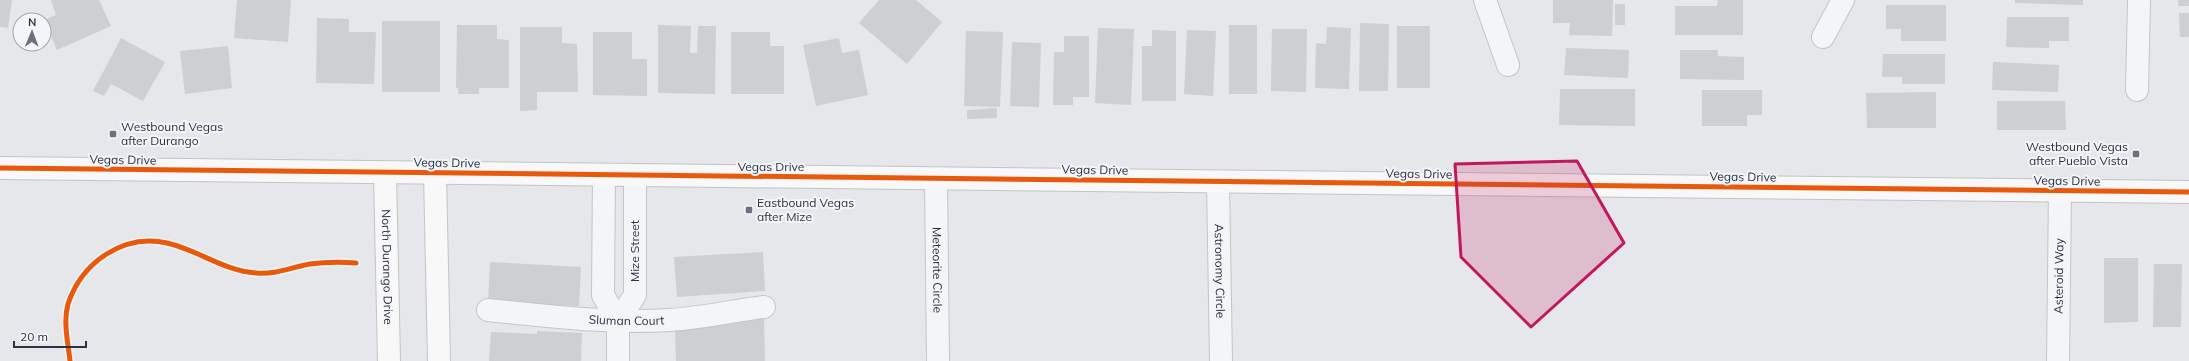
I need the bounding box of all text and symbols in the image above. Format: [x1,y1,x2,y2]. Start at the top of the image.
north arrow [12,12,52,52]
text: N [28,15,36,29]
place label: Westbound Vegas after Durango [121,119,223,148]
marker: Westbound Vegas after Durango [108,129,118,139]
place label: Westbound Vegas after Pueblo Vista [2026,139,2128,168]
marker: Westbound Vegas after Pueblo Vista [2131,149,2141,159]
street label: Vegas Drive [90,151,156,168]
street label: Vegas Drive [414,154,480,171]
street label: Vegas Drive [738,159,804,174]
street label: Vegas Drive [1062,161,1128,178]
street label: Vegas Drive [1386,165,1452,182]
street label: Vegas Drive [1710,168,1776,185]
street label: Vegas Drive [2034,172,2100,189]
place label: Eastbound Vegas after Mize [757,195,854,224]
marker: Eastbound Vegas after Mize [744,205,754,215]
street label: North Durango Drive [379,209,396,325]
street label: Mize Street [627,220,642,282]
street label: Astronomy Circle [1212,224,1228,318]
street label: Meteorite Circle [930,227,945,313]
street label: Asteroid Way [2051,237,2066,314]
street label: Sluman Court [588,311,665,328]
scale bar [14,323,86,349]
text: 20 m [20,329,48,344]

